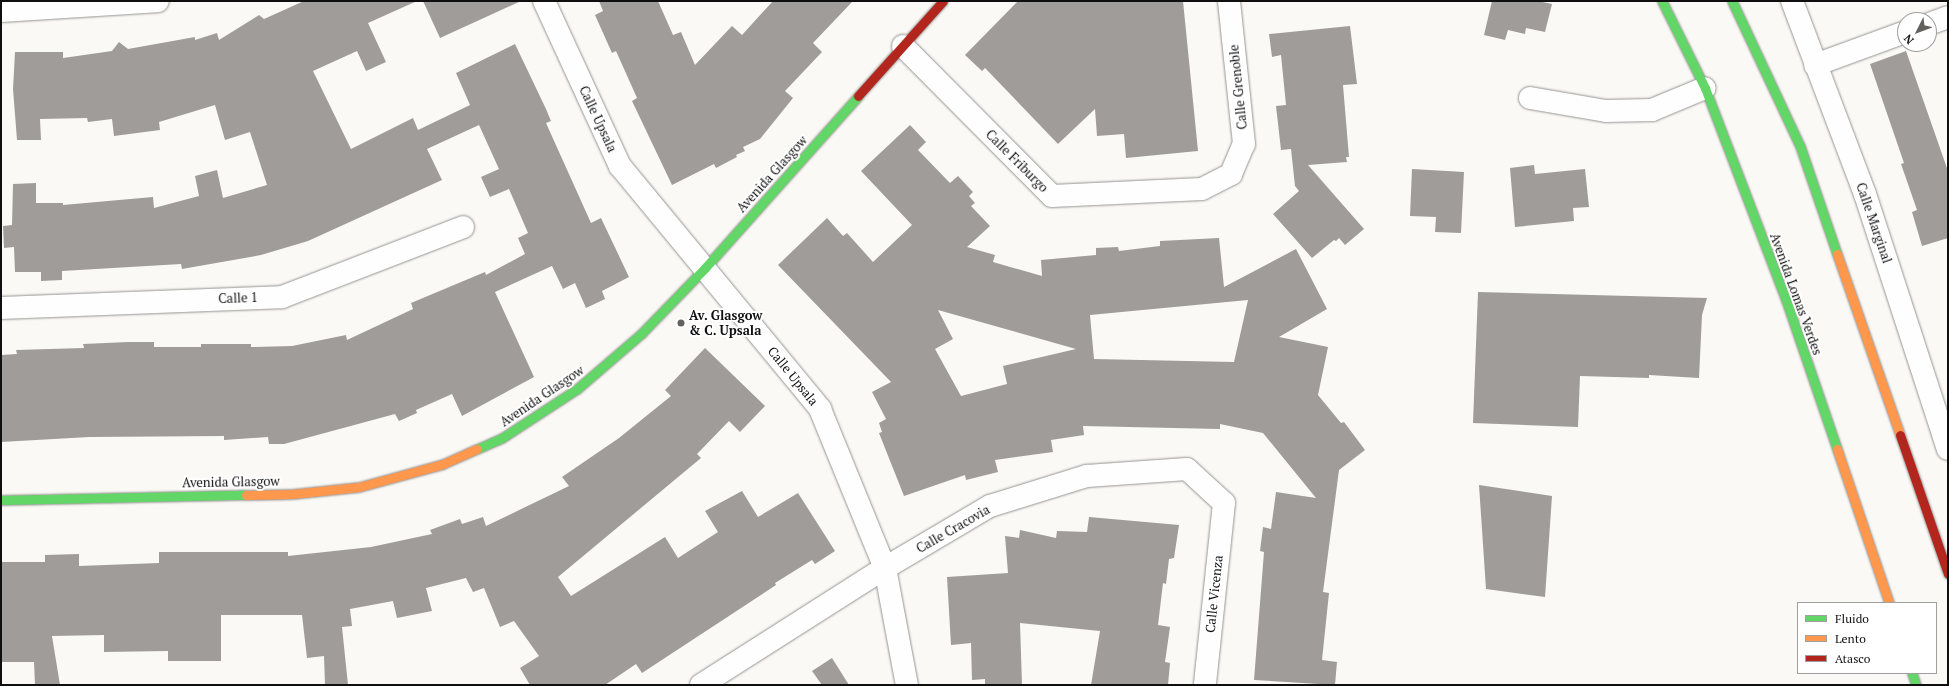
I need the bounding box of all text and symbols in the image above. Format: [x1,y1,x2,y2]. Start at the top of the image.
north arrow [1897,12,1937,52]
text: N [1901,32,1917,47]
street label: Calle Grenoble [1226,44,1250,130]
street label: Calle Upsala [576,83,620,155]
street label: Calle Friburgo [982,126,1052,196]
street label: Avenida Glasgow [733,132,811,216]
street label: Calle Marginal [1853,181,1895,265]
street label: Avenida Lomas Verdes [1767,231,1825,357]
street label: Calle 1 [218,290,258,306]
place label: Av. Glasgow & C. Upsala [689,308,763,339]
marker: Av. Glasgow & C. Upsala [676,318,686,328]
street label: Calle Upsala [765,343,821,409]
street label: Avenida Glasgow [497,362,587,430]
street label: Avenida Glasgow [182,473,280,491]
street label: Calle Cracovia [913,502,993,556]
street label: Calle Vicenza [1202,554,1226,634]
legend [1797,602,1937,674]
text: Fluido [1835,611,1869,626]
text: Lento [1835,631,1866,646]
text: Atasco [1835,651,1870,666]

